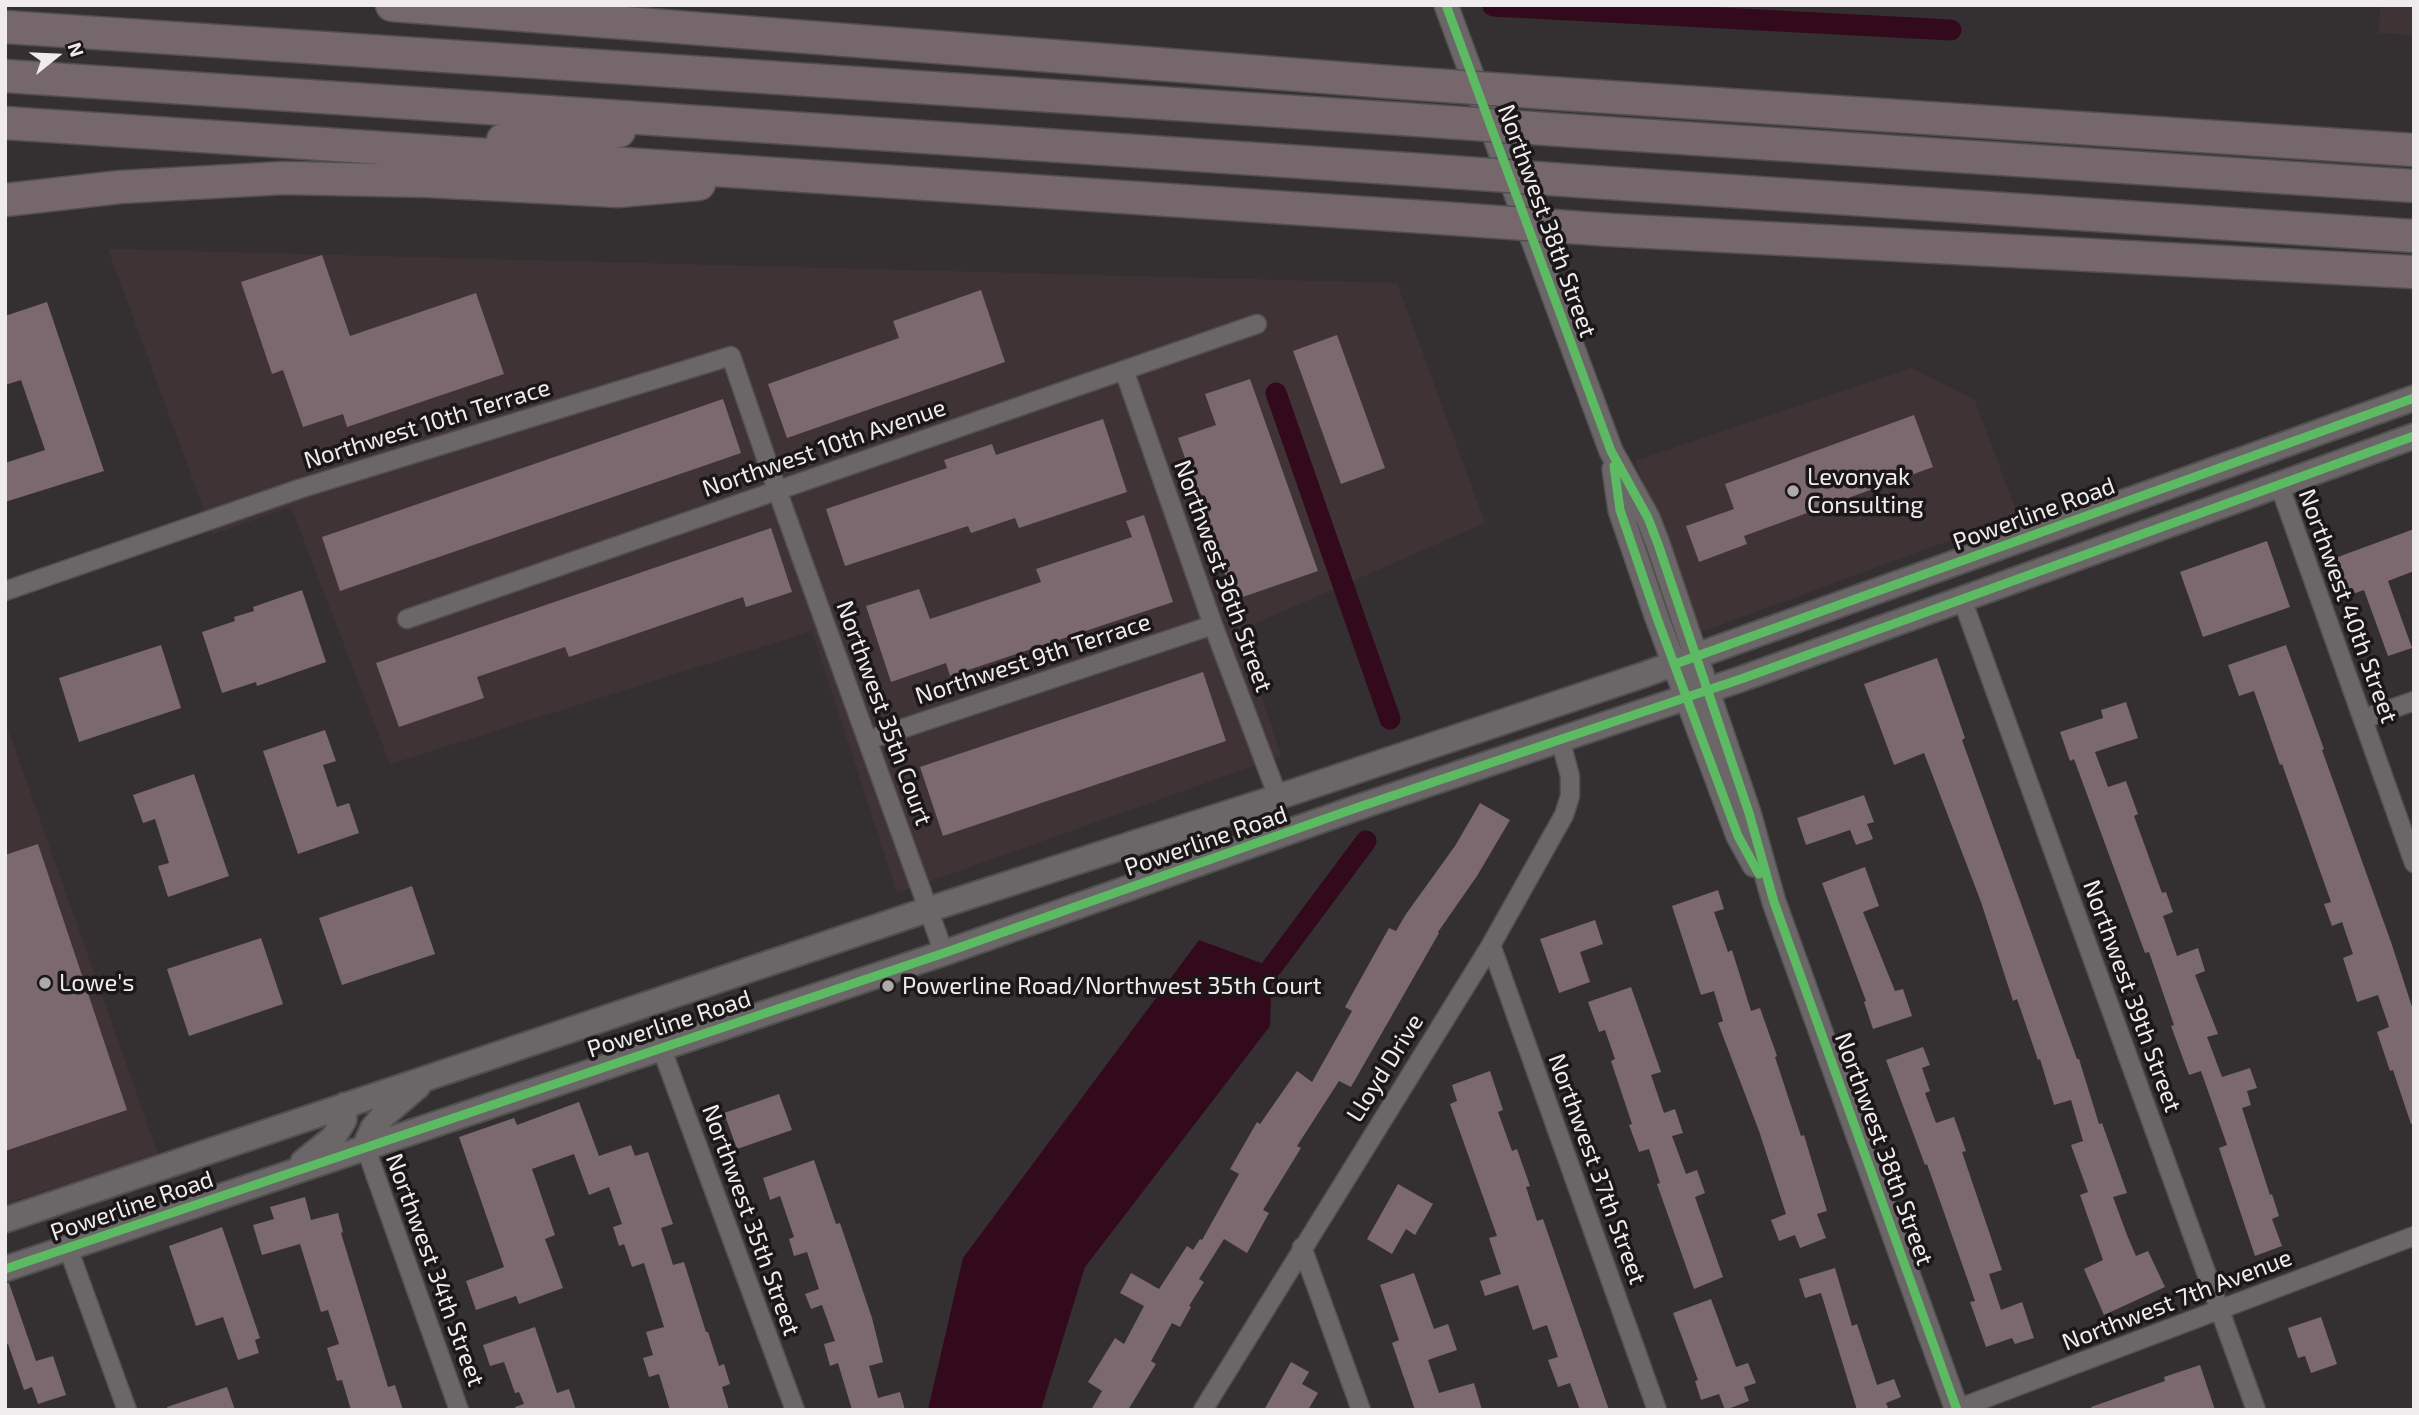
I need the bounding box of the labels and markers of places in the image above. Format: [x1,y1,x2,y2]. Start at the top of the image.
place label: Levonyak Consulting [1807,463,1924,519]
marker: Levonyak Consulting [1785,483,1801,499]
place label: Lowe's [59,969,134,997]
place label: Powerline Road/Northwest 35th Court [902,972,1322,1000]
marker: Lowe's [37,975,53,991]
marker: Powerline Road/Northwest 35th Court [880,978,896,994]

